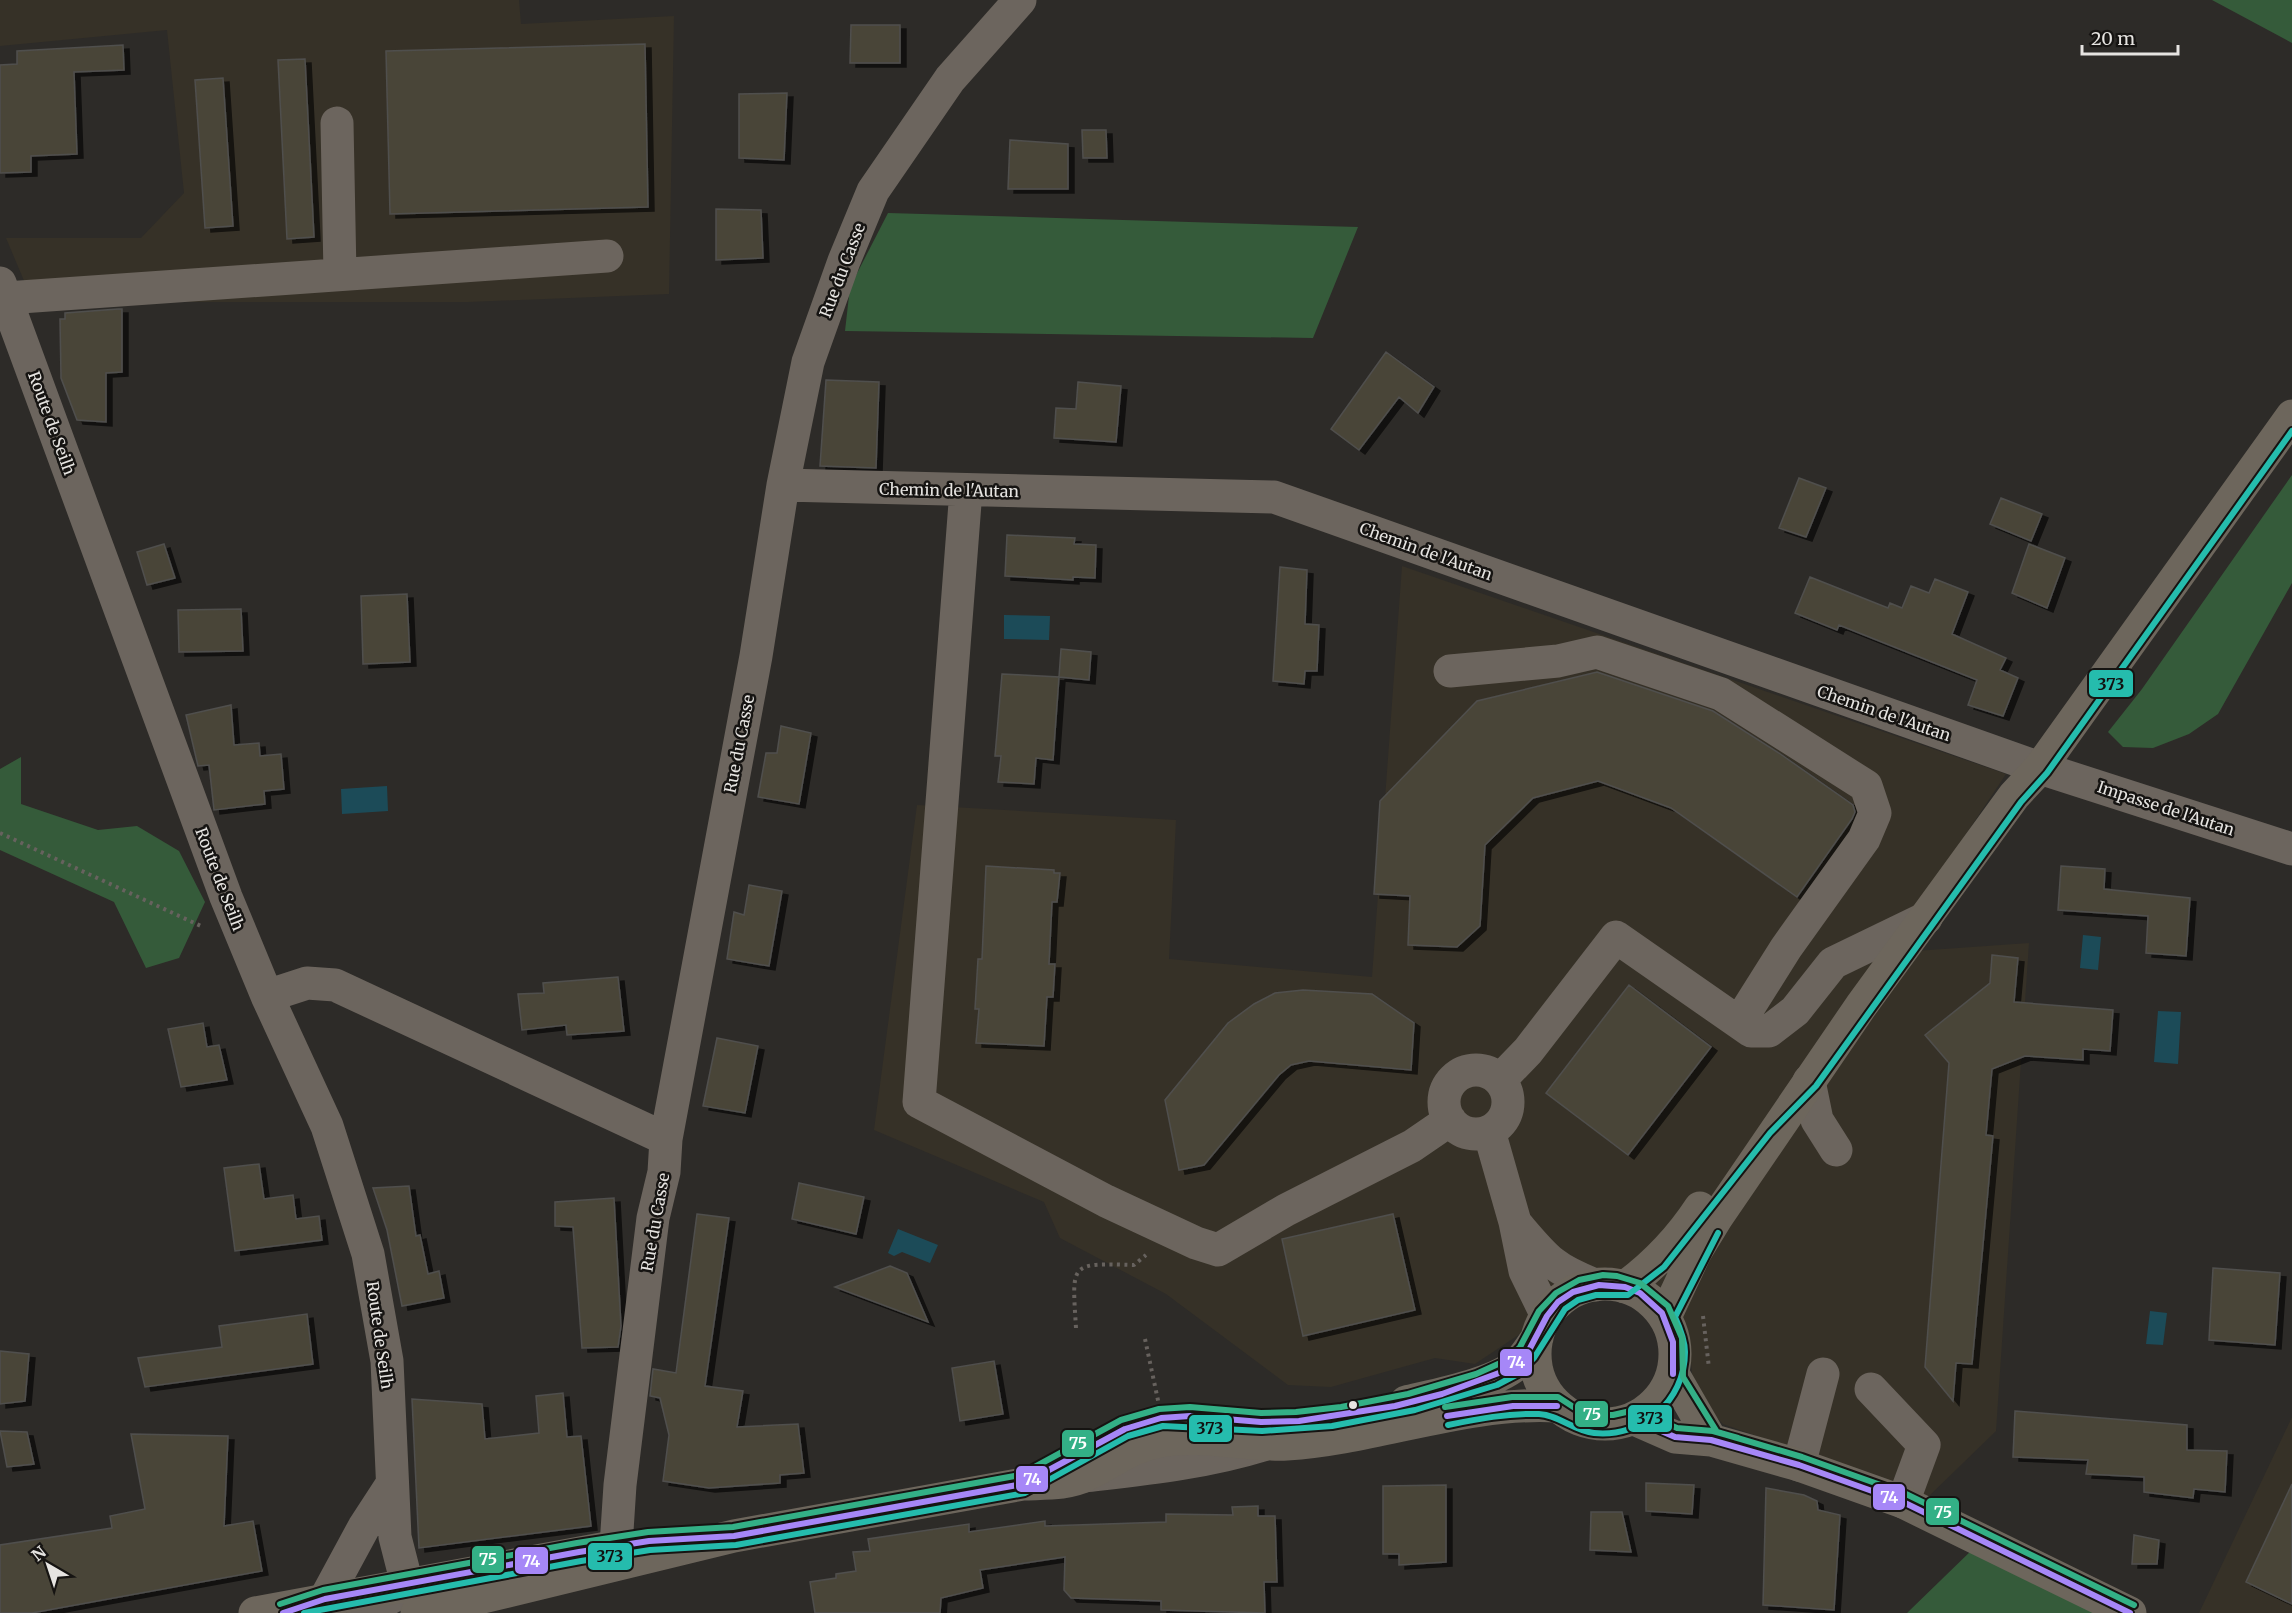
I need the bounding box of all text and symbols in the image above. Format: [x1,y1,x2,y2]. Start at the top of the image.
scale bar [2082,18,2178,56]
text: 20 m [2091,27,2135,50]
street label: Rue du Casse [815,220,869,320]
street label: Route de Seilh [24,368,80,478]
street label: Chemin de l'Autan [879,479,1020,501]
street label: Chemin de l'Autan [1357,518,1496,584]
line badge: 373 [2088,669,2134,698]
text: 373 [2097,674,2125,694]
street label: Chemin de l'Autan [1815,681,1954,745]
street label: Rue du Casse [720,693,758,795]
street label: Impasse de l'Autan [2095,776,2237,840]
street label: Route de Seilh [191,825,249,934]
street label: Rue du Casse [636,1171,674,1273]
street label: Route de Seilh [363,1280,398,1391]
line badge: 74 [1499,1348,1533,1377]
text: 74 [1507,1352,1525,1372]
unlabelled marker [1347,1399,1359,1411]
line badge: 75 [1574,1400,1609,1428]
text: 75 [1583,1404,1601,1424]
line badge: 373 [1627,1404,1673,1433]
text: 373 [1636,1408,1664,1428]
line badge: 373 [1188,1414,1233,1443]
text: 373 [1196,1418,1224,1438]
line badge: 75 [1061,1429,1095,1458]
text: 75 [1069,1433,1087,1453]
line badge: 74 [1015,1465,1049,1493]
text: 74 [1023,1469,1041,1489]
line badge: 74 [1872,1483,1906,1511]
text: 74 [1880,1487,1898,1507]
line badge: 75 [1925,1497,1960,1526]
text: 75 [1934,1502,1952,1522]
north arrow [18,1535,78,1595]
text: N [27,1541,50,1565]
line badge: 373 [587,1542,633,1571]
line badge: 75 [471,1545,505,1574]
line badge: 74 [514,1546,549,1575]
text: 373 [596,1546,624,1566]
text: 75 [479,1549,497,1569]
text: 74 [522,1551,540,1571]

